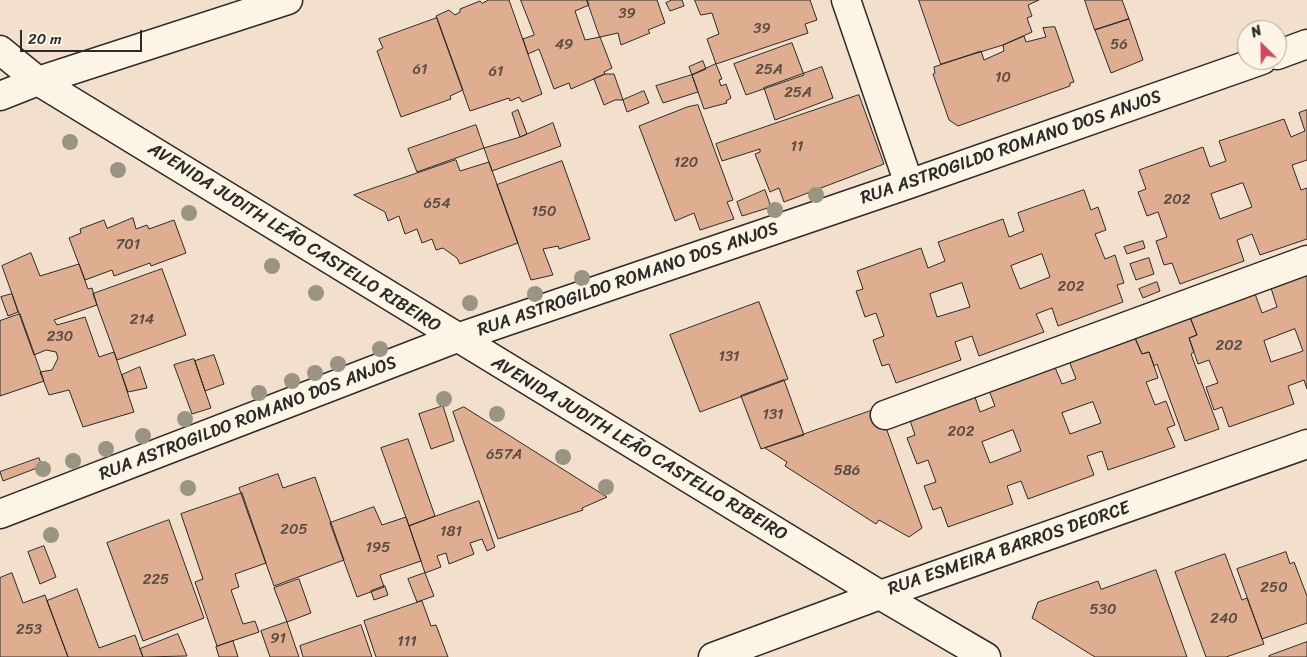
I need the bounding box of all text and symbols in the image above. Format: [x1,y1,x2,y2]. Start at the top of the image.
house number: 39 [618,5,636,23]
text: N [1247,18,1266,45]
scale bar [22,20,145,52]
house number: 39 [753,20,771,38]
north arrow [1237,20,1287,70]
text: 20 m [28,26,62,52]
house number: 49 [555,36,573,54]
house number: 56 [1110,36,1128,54]
house number: 61 [413,61,427,79]
house number: 25A [755,61,783,79]
house number: 61 [489,63,503,81]
house number: 10 [995,69,1011,87]
house number: 25A [784,84,812,102]
street label: RUA ASTROGILDO ROMANO DOS ANJOS [858,86,1164,210]
street label: AVENIDA JUDITH LEÃO CASTELLO RIBEIRO [144,138,444,338]
house number: 11 [791,138,803,156]
house number: 120 [674,154,698,172]
house number: 202 [1164,191,1190,209]
house number: 654 [423,195,451,213]
house number: 150 [531,203,557,221]
street label: RUA ASTROGILDO ROMANO DOS ANJOS [475,218,781,342]
house number: 701 [116,236,140,254]
house number: 202 [1058,278,1084,296]
house number: 214 [130,311,154,329]
house number: 230 [47,328,73,346]
house number: 202 [1216,337,1242,355]
house number: 131 [718,348,740,366]
street label: RUA ASTROGILDO ROMANO DOS ANJOS [96,352,400,486]
street label: AVENIDA JUDITH LEÃO CASTELLO RIBEIRO [487,352,791,546]
house number: 131 [762,406,784,424]
house number: 202 [948,423,974,441]
house number: 657A [486,446,522,464]
house number: 586 [834,462,860,480]
street label: RUA ESMEIRA BARROS DEORCE [885,497,1133,601]
house number: 205 [280,521,308,539]
house number: 181 [440,523,462,541]
house number: 195 [366,539,390,557]
house number: 225 [143,571,169,589]
house number: 250 [1260,579,1288,597]
house number: 530 [1090,601,1116,619]
house number: 240 [1210,610,1238,628]
house number: 253 [16,621,42,639]
house number: 91 [270,630,286,648]
house number: 111 [397,633,417,651]

